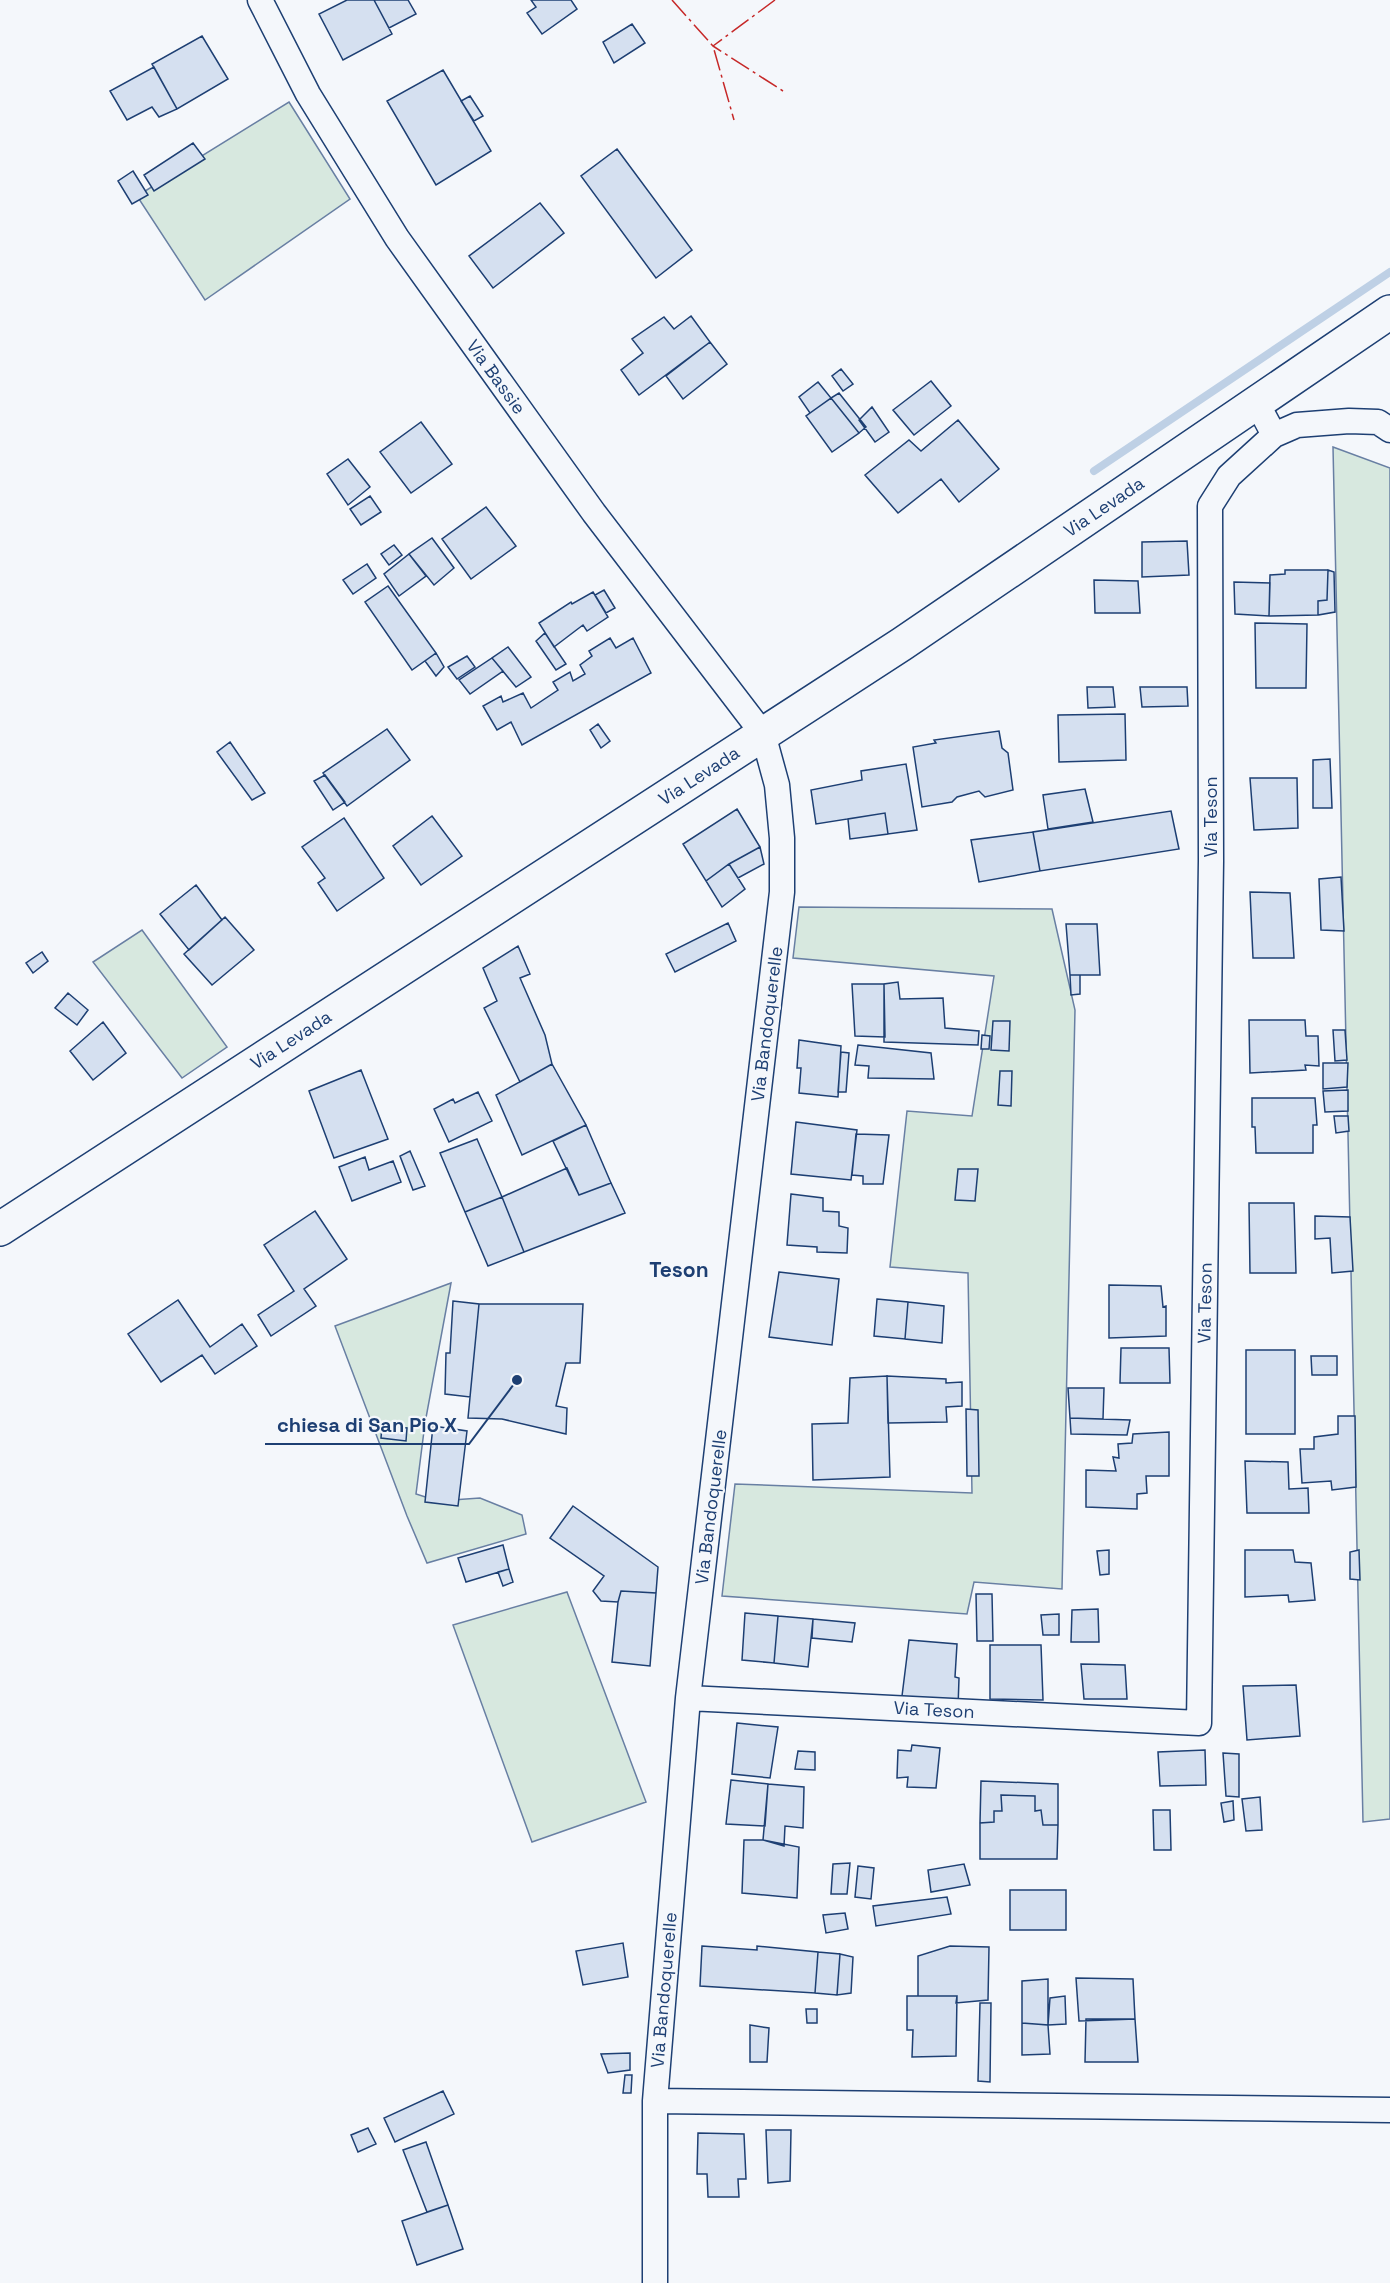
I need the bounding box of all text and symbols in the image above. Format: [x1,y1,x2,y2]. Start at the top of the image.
street label: Via Bassie [462,335,531,419]
street label: Via Levada [1059,471,1148,542]
street label: Via Levada [654,741,744,810]
street label: Via Teson [1199,776,1222,858]
street label: Via Bandoquerelle [746,945,787,1103]
street label: Via Levada [246,1005,336,1074]
district label: Teson [649,1256,709,1283]
street label: Via Teson [1192,1262,1217,1344]
callout: chiesa di San Pio X [265,1406,469,1444]
text: chiesa di San Pio X [277,1412,457,1438]
street label: Via Bandoquerelle [690,1428,731,1586]
street label: Via Teson [893,1696,975,1723]
street label: Via Bandoquerelle [645,1911,682,2069]

